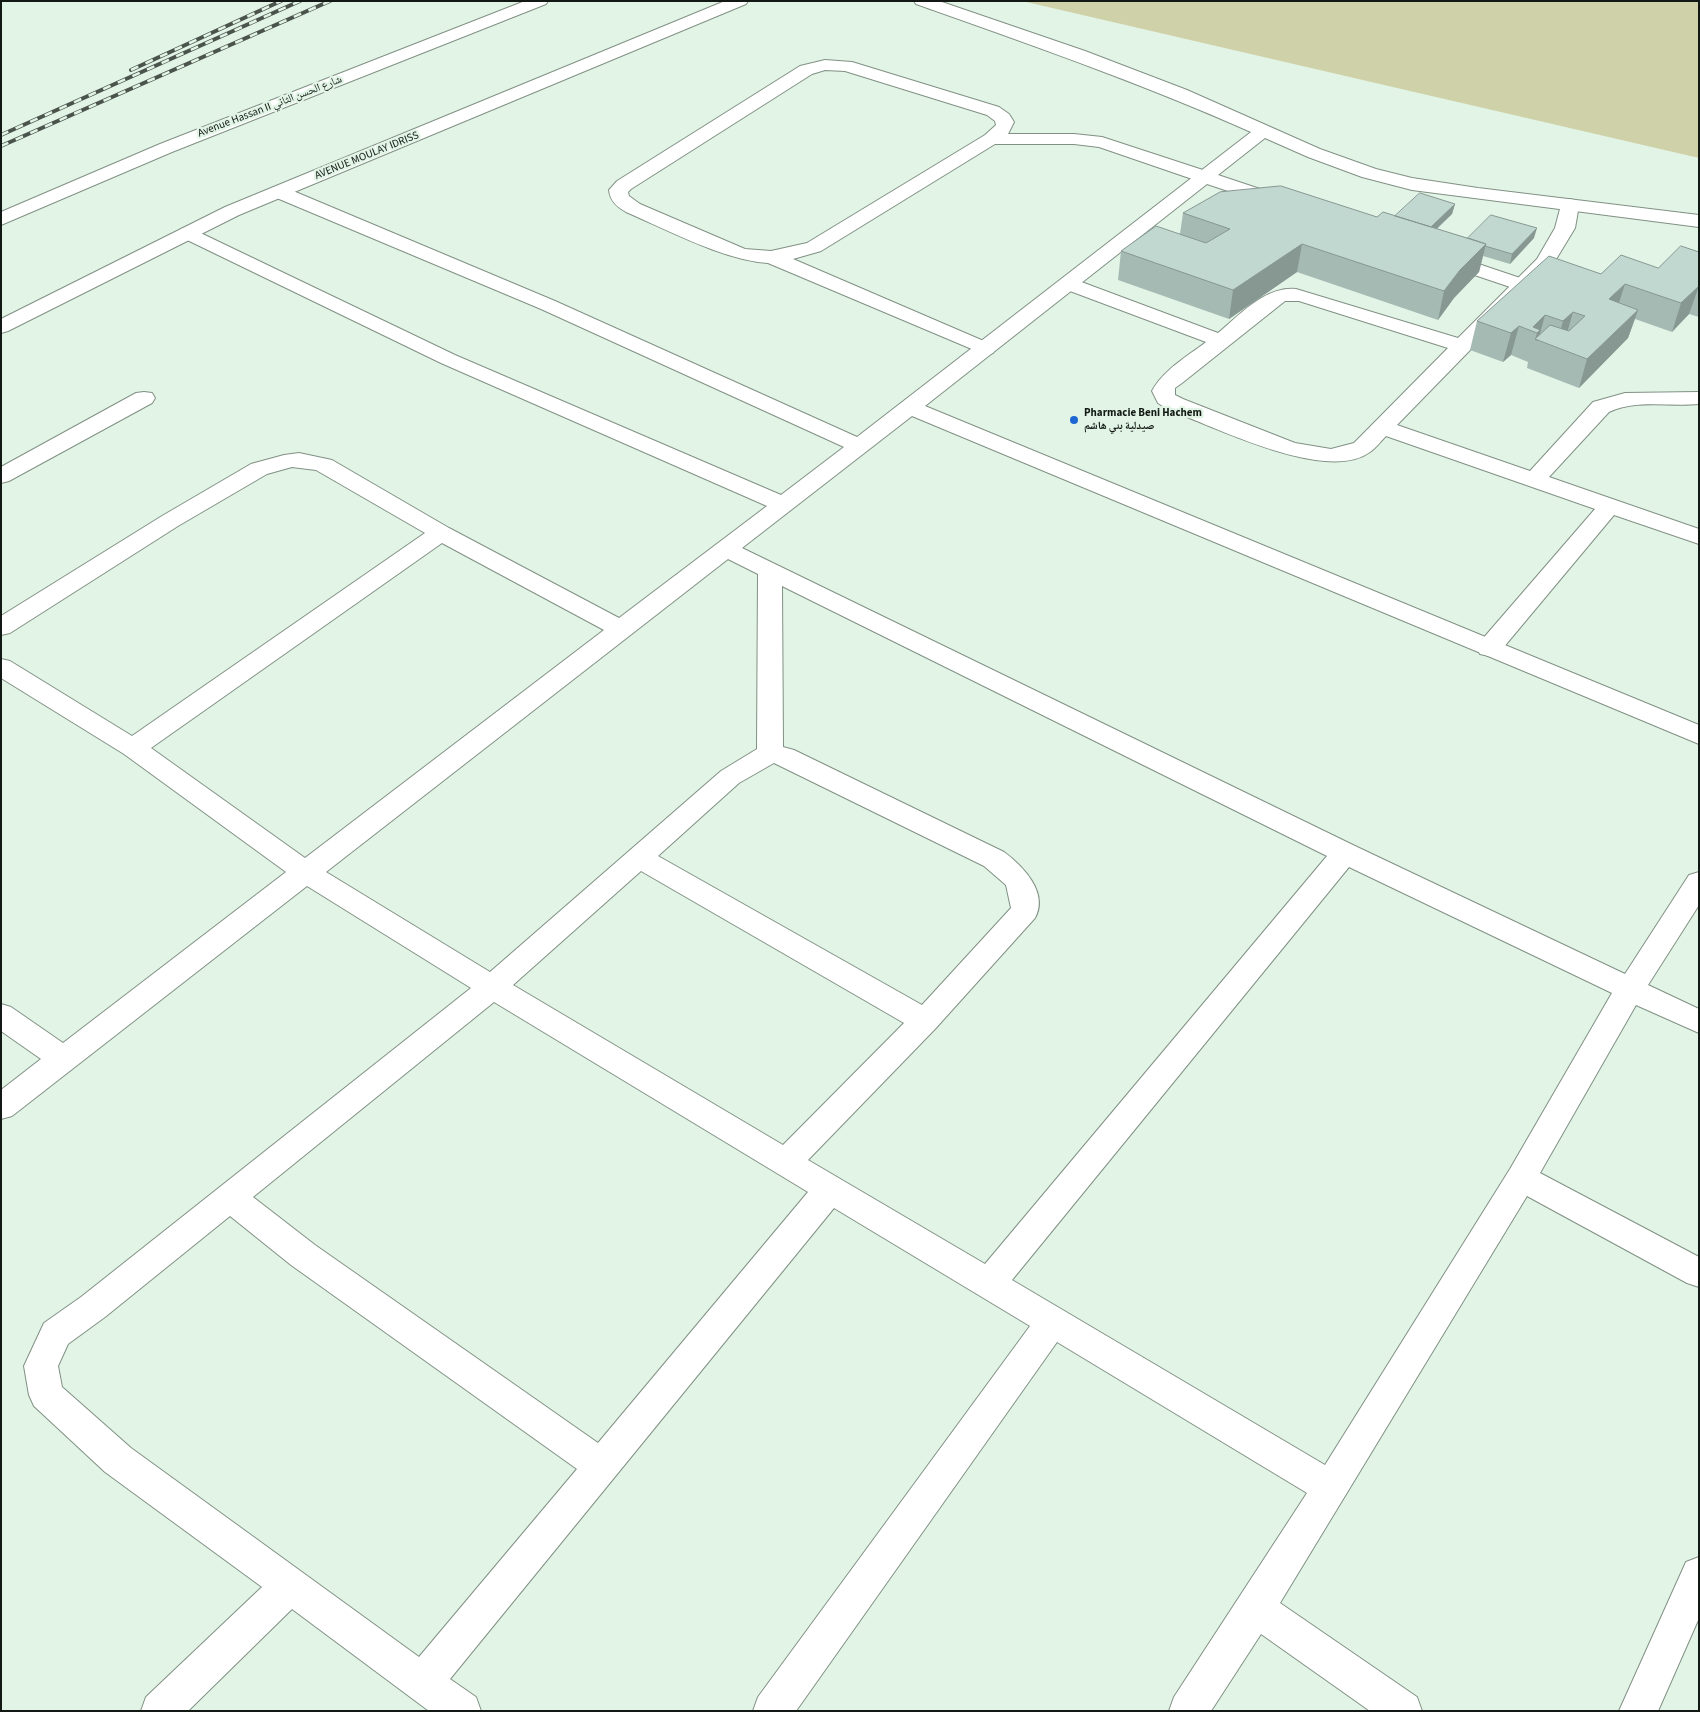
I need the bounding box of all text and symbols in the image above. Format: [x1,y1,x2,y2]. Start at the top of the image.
street label: Avenue Hassan II شارع الحسن الثاني [196,73,344,141]
street label: AVENUE MOULAY IDRISS [313,129,421,183]
place label: Pharmacie Beni Hachem صيدلية بني هاشم [1084,407,1202,433]
marker: Pharmacie Beni Hachem صيدلية بني هاشم [1068,414,1080,426]

